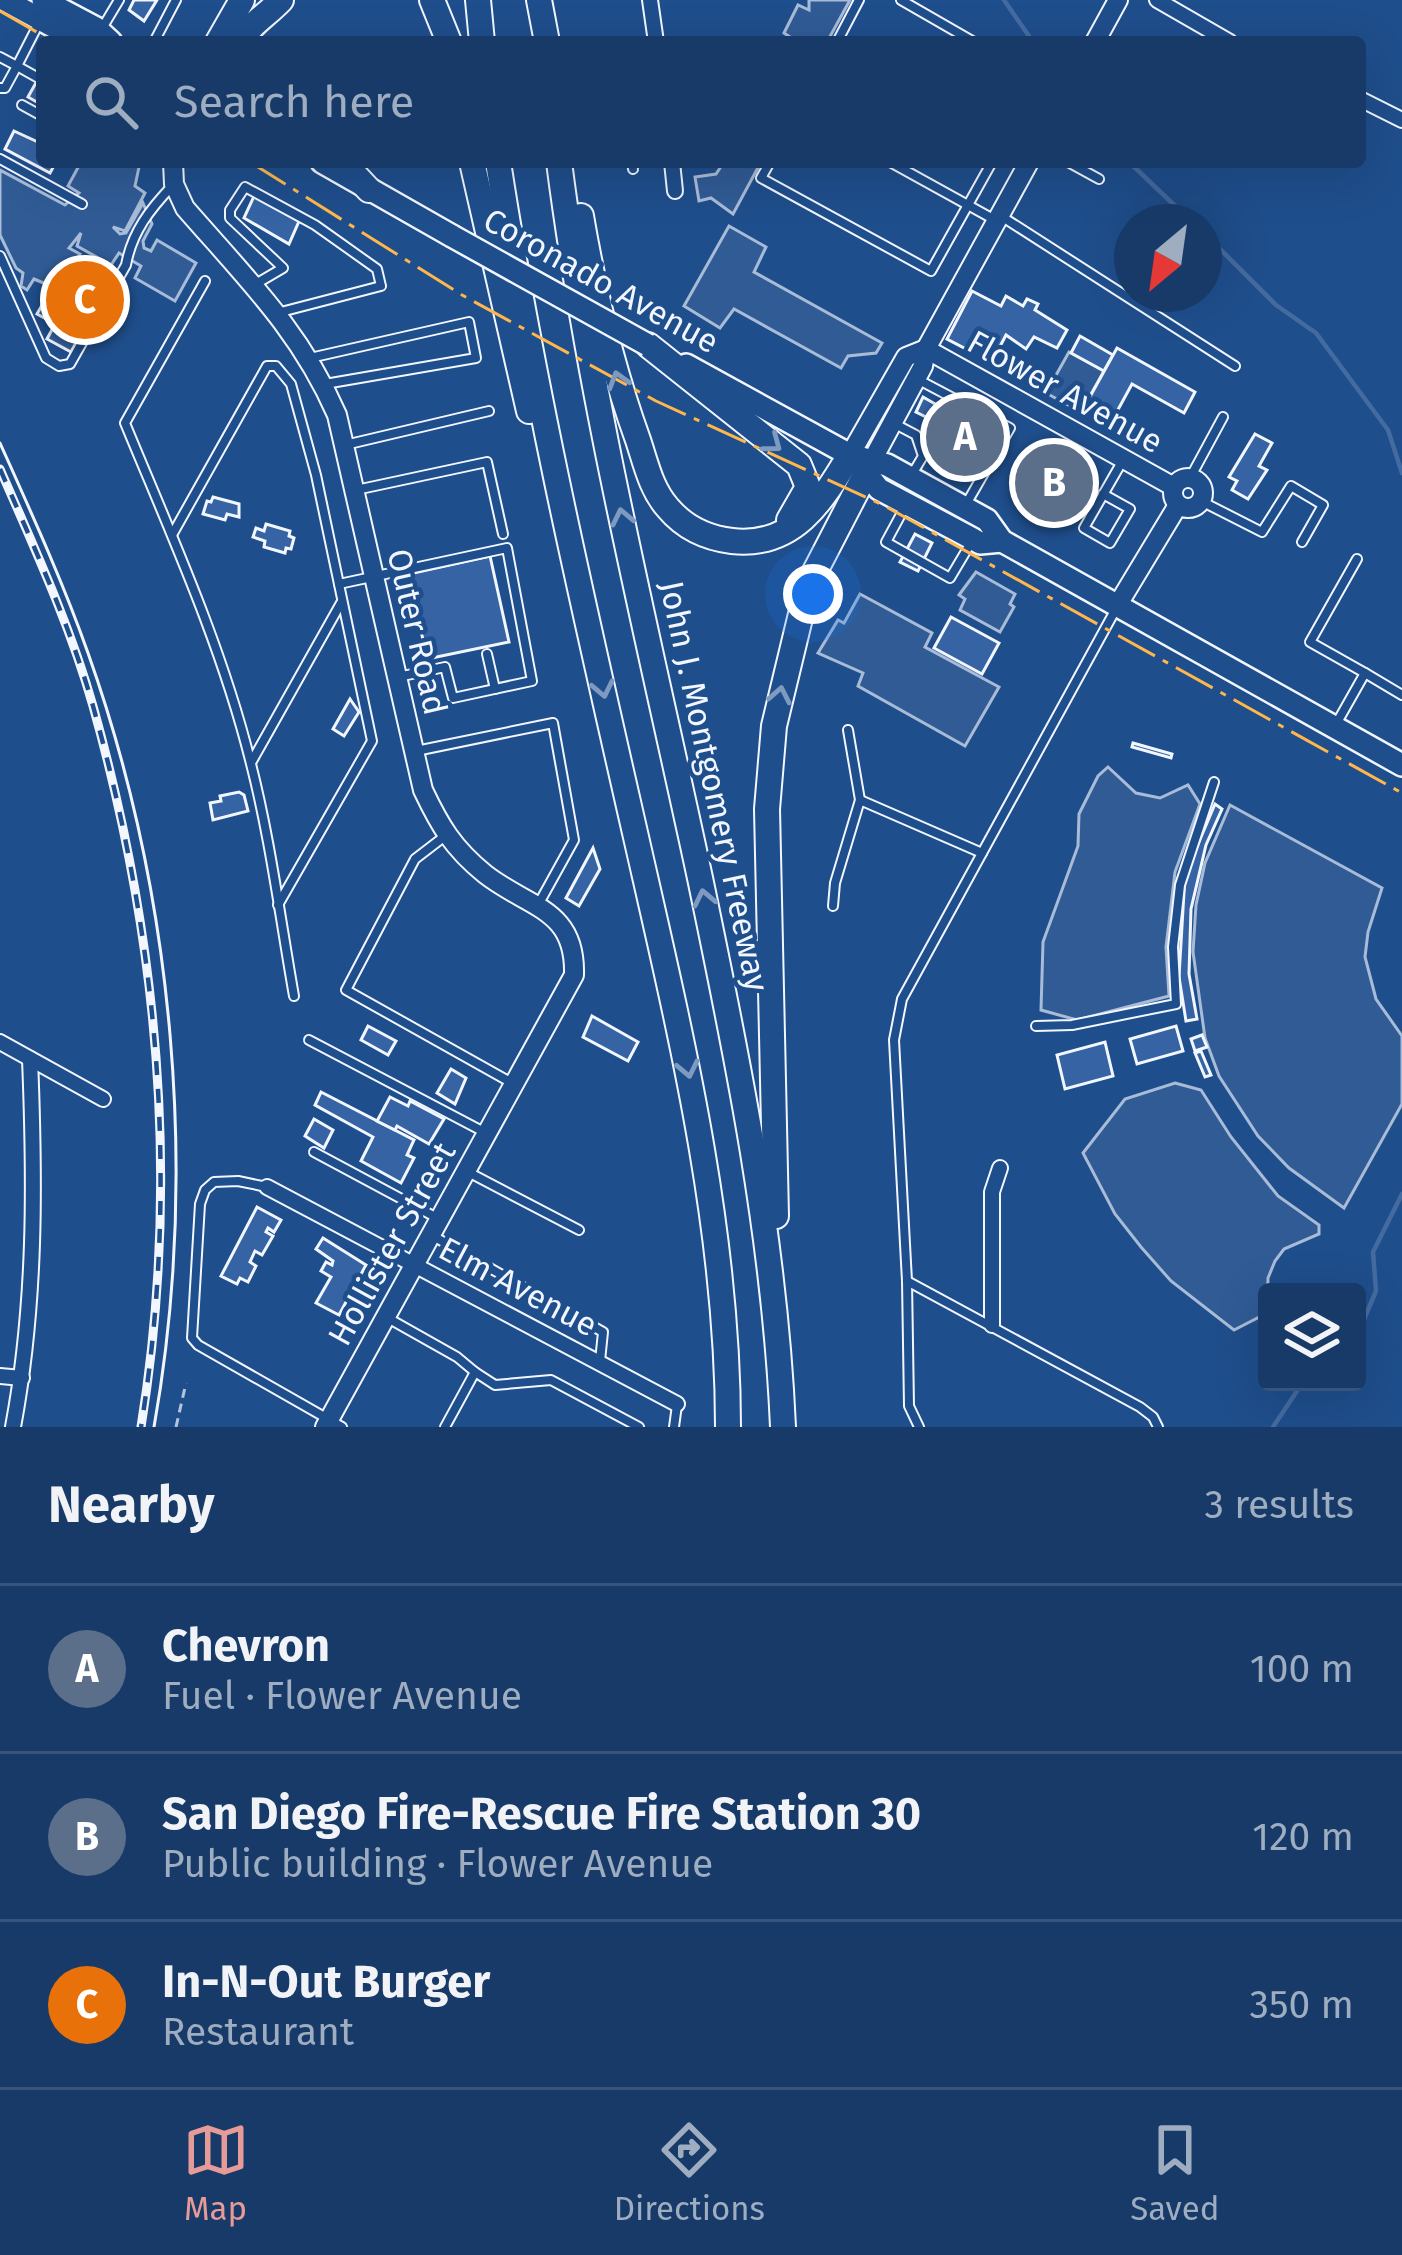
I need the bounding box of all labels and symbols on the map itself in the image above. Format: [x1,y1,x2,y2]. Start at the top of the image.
street label: Coronado Avenue [476,200,726,362]
north arrow [1114,204,1222,312]
pin: C [46,255,124,345]
street label: Flower Avenue [960,322,1170,462]
one-way arrow [607,371,632,392]
pin: A [926,392,1004,482]
one-way arrow [759,430,781,452]
pin: B [1015,438,1093,528]
one-way arrow [611,508,636,528]
street label: Outer Road [379,545,455,719]
your location [783,564,843,624]
street label: John J. Montgomery Freeway [651,577,777,995]
one-way arrow [589,678,614,698]
one-way arrow [767,686,792,706]
one-way arrow [692,889,718,909]
one-way arrow [674,1059,700,1079]
street label: Hollister Street [320,1135,464,1353]
street label: Elm Avenue [432,1229,604,1345]

